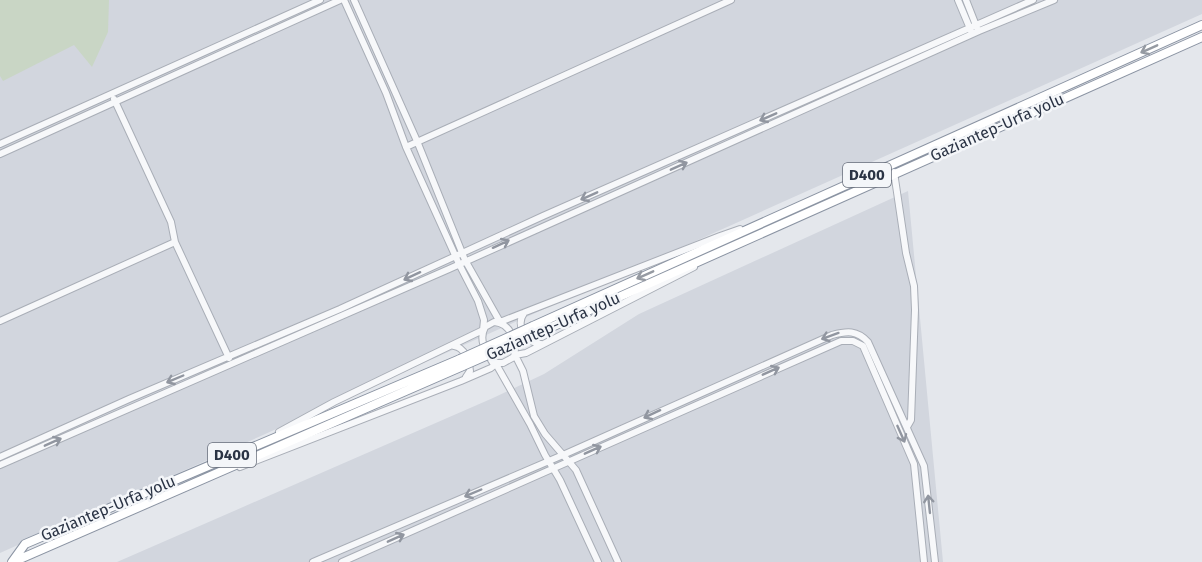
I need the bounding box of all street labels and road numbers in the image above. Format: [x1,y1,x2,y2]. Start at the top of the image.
street label: Gaziantep-Urfa yolu [927,89,1067,165]
road number: D400 [843,163,891,187]
street label: Gaziantep-Urfa yolu [483,288,623,364]
road number: D400 [208,443,256,467]
street label: Gaziantep-Urfa yolu [38,471,178,545]

